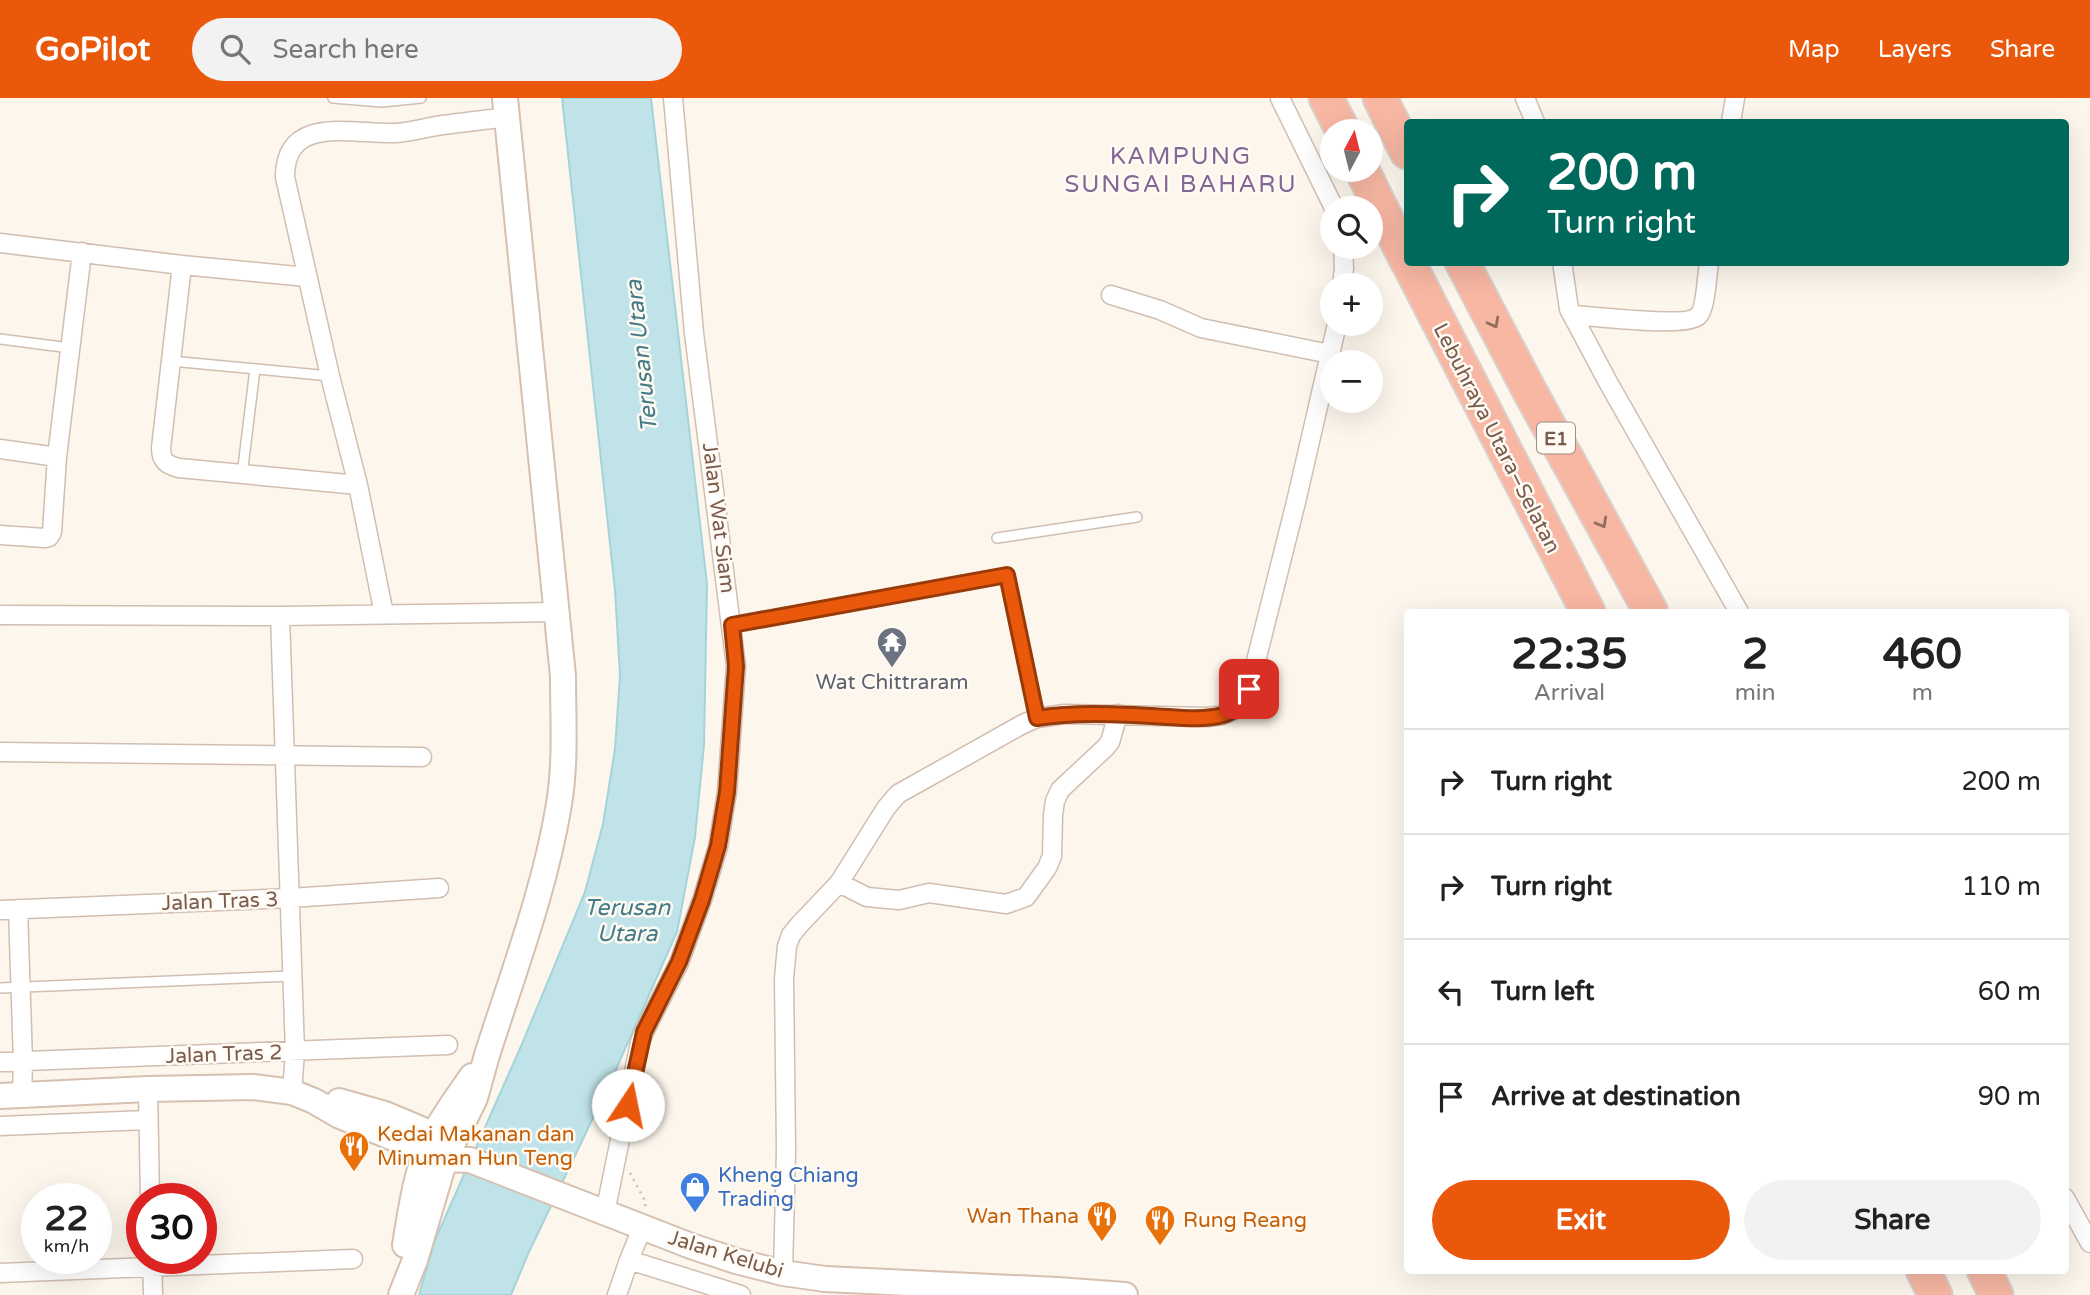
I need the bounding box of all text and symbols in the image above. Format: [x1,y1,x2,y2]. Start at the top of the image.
search box [192,18,682,81]
text: GoPilot [35,30,150,69]
icon: search [216,30,254,68]
text: Search here [272,34,419,65]
text: Map [1788,35,1840,64]
text: Layers [1878,35,1952,64]
text: Share [1990,35,2055,64]
north arrow [1320,119,1382,182]
map controls [1320,119,1383,413]
district label: KAMPUNG SUNGAI BAHARU [1064,142,1298,199]
text: 200 m [1547,144,1697,203]
icon: right [1432,147,1523,238]
button: search [1320,196,1383,259]
text: Turn right [1547,204,1696,242]
button: + [1320,273,1383,336]
water label: Terusan Utara [620,277,664,433]
one-way arrow [1486,316,1499,328]
street label: Lebuhraya Utara–Selatan [1428,319,1565,557]
button: − [1320,350,1383,413]
road number: E1 [1537,422,1575,454]
street label: Jalan Wat Siam [697,441,740,595]
one-way arrow [1594,516,1607,528]
temple icon: Wat Chittraram [875,625,909,669]
text: 22:35 [1511,629,1628,680]
text: 2 [1742,629,1768,680]
text: 460 [1883,629,1962,680]
pin [1219,659,1279,719]
place label: Wat Chittraram [815,670,969,695]
icon: arrive [1230,670,1268,708]
text: Arrival [1534,679,1605,707]
text: min [1735,679,1776,707]
text: m [1912,679,1933,707]
icon: right [1432,763,1470,801]
text: Turn right [1491,766,1612,797]
text: 200 m [1961,766,2041,797]
icon: right [1432,868,1470,906]
text: Turn right [1491,871,1612,902]
text: 110 m [1961,871,2041,902]
street label: Jalan Tras 3 [161,887,279,916]
water label: Terusan Utara [584,894,671,948]
icon: left [1432,973,1470,1011]
text: Turn left [1491,976,1594,1007]
text: 60 m [1978,976,2041,1007]
street label: Jalan Tras 2 [165,1040,283,1069]
position arrow [591,1068,665,1142]
icon: arrive [1432,1078,1470,1116]
text: Arrive at destination [1491,1081,1741,1112]
text: 90 m [1978,1081,2041,1112]
place label: Kedai Makanan dan Minuman Hun Teng [377,1122,575,1171]
restaurant icon: Kedai Makanan dan Minuman Hun Teng [337,1129,371,1173]
place label: Kheng Chiang Trading [718,1163,859,1212]
shop icon: Kheng Chiang Trading [678,1170,712,1214]
button: Exit [1432,1180,1730,1260]
button: Share [1744,1180,2041,1260]
speed limit sign: 30 [126,1183,217,1274]
text: 22 [45,1198,88,1240]
restaurant icon: Wan Thana [1085,1199,1119,1243]
restaurant icon: Rung Reang [1143,1203,1177,1247]
place label: Wan Thana [967,1204,1079,1229]
place label: Rung Reang [1183,1208,1307,1233]
street label: Jalan Kelubi [665,1225,787,1284]
text: km/h [44,1235,89,1257]

